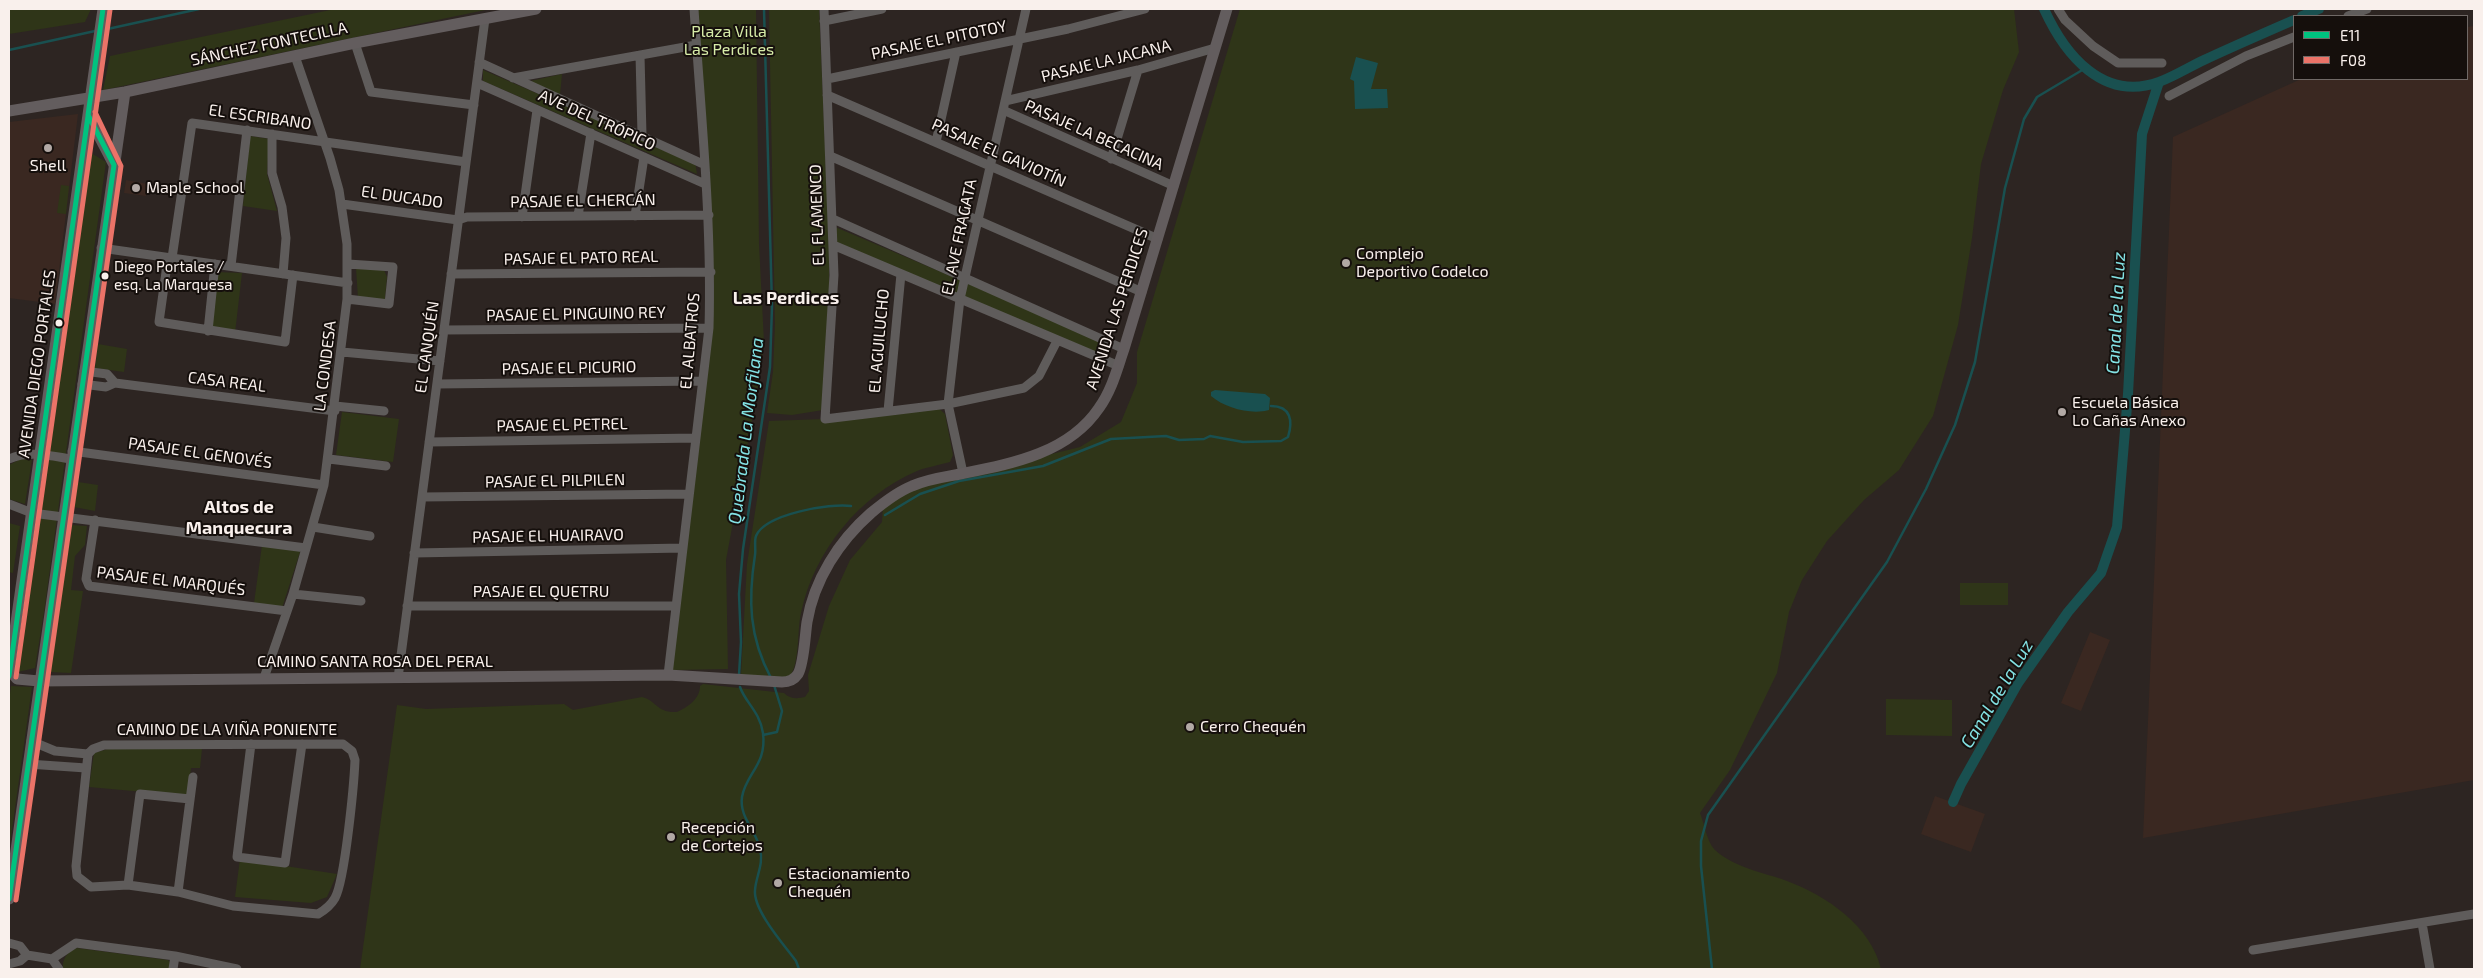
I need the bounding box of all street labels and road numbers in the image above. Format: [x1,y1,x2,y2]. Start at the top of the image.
street label: PASAJE EL PITOTOY [869,16,1009,64]
street label: SÁNCHEZ FONTECILLA [189,18,349,70]
street label: PASAJE LA JACANA [1039,36,1173,86]
street label: AVE DEL TRÓPICO [535,86,659,154]
street label: PASAJE LA BECACINA [1022,96,1166,174]
street label: EL ESCRIBANO [207,100,313,134]
street label: PASAJE EL GAVIOTÍN [929,115,1069,191]
street label: EL FLAMENCO [806,164,828,266]
street label: EL AVE FRAGATA [937,177,981,297]
street label: EL DUCADO [360,182,444,212]
street label: PASAJE EL CHERCÁN [510,190,656,212]
street label: AVENIDA LAS PERDICES [1082,226,1152,392]
street label: PASAJE EL PATO REAL [503,247,659,269]
street label: AVENIDA DIEGO PORTALES [14,269,60,459]
street label: EL AGUILUCHO [865,288,893,394]
street label: EL ALBATROS [676,292,704,390]
street label: EL CANQUÉN [411,300,443,394]
street label: PASAJE EL PINGUINO REY [486,303,666,325]
street label: LA CONDESA [310,320,340,412]
street label: PASAJE EL PICURIO [502,357,636,379]
street label: CASA REAL [187,368,267,396]
street label: PASAJE EL PETREL [496,414,628,436]
street label: PASAJE EL GENOVÉS [127,433,273,473]
street label: PASAJE EL PILPILEN [485,470,625,492]
street label: PASAJE EL HUAIRAVO [472,525,624,547]
street label: PASAJE EL MARQUÉS [96,562,246,600]
street label: PASAJE EL QUETRU [473,582,609,602]
street label: CAMINO SANTA ROSA DEL PERAL [257,652,493,672]
street label: CAMINO DE LA VIÑA PONIENTE [117,720,337,740]

